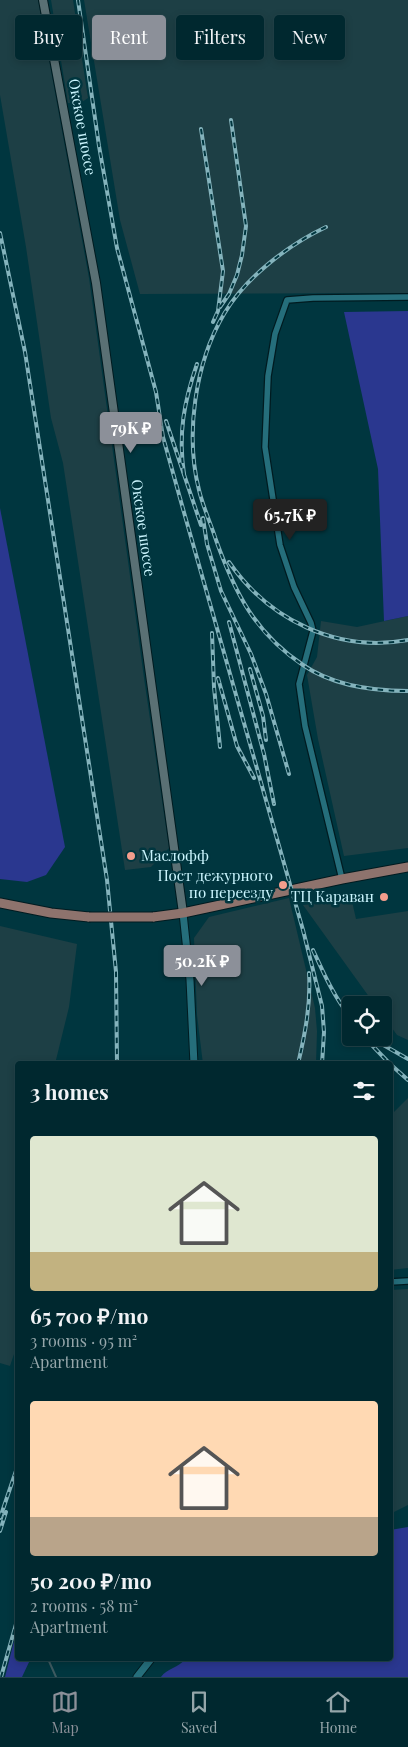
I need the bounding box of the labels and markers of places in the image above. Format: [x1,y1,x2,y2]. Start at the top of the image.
pin: 79K ₽ [96,412,166,454]
pin: 65.7K ₽ [244,498,336,541]
place label: Маслофф [141,845,209,865]
marker: Маслофф [125,850,137,862]
place label: Пост дежурного по переезду [158,865,273,902]
marker: Пост дежурного по переезду [277,879,289,891]
place label: ТЦ Караван [291,886,374,906]
marker: ТЦ Караван [378,891,390,903]
pin: 50.2K ₽ [156,944,248,987]

